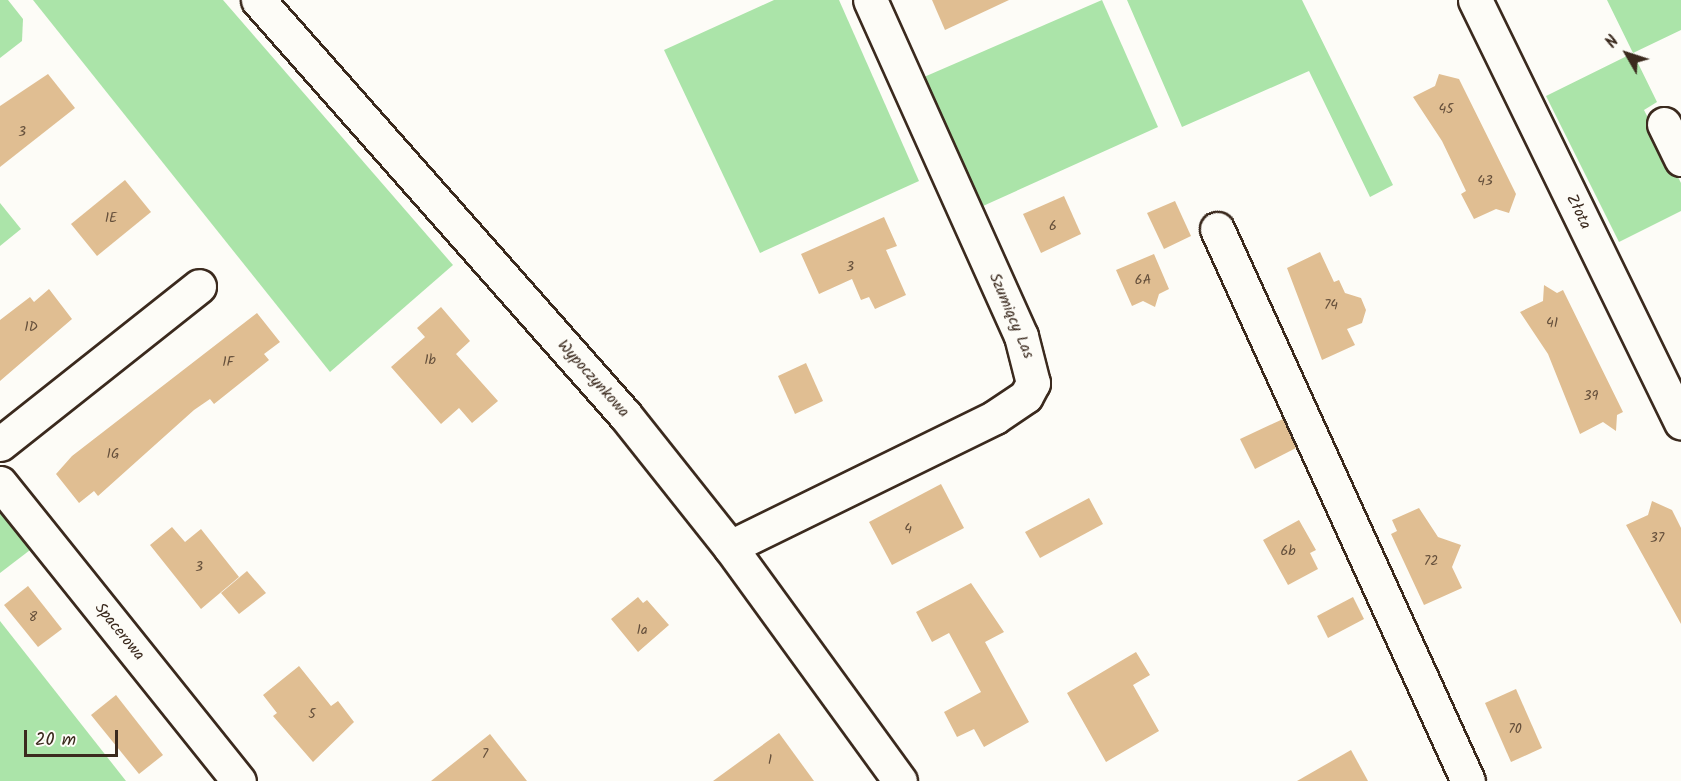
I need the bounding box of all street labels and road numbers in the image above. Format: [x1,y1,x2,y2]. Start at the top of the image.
street label: Złota [1561,191,1595,233]
street label: Szumiący Las [984,270,1038,362]
street label: Wypoczynkowa [553,336,633,422]
street label: Spacerowa [90,599,148,665]

